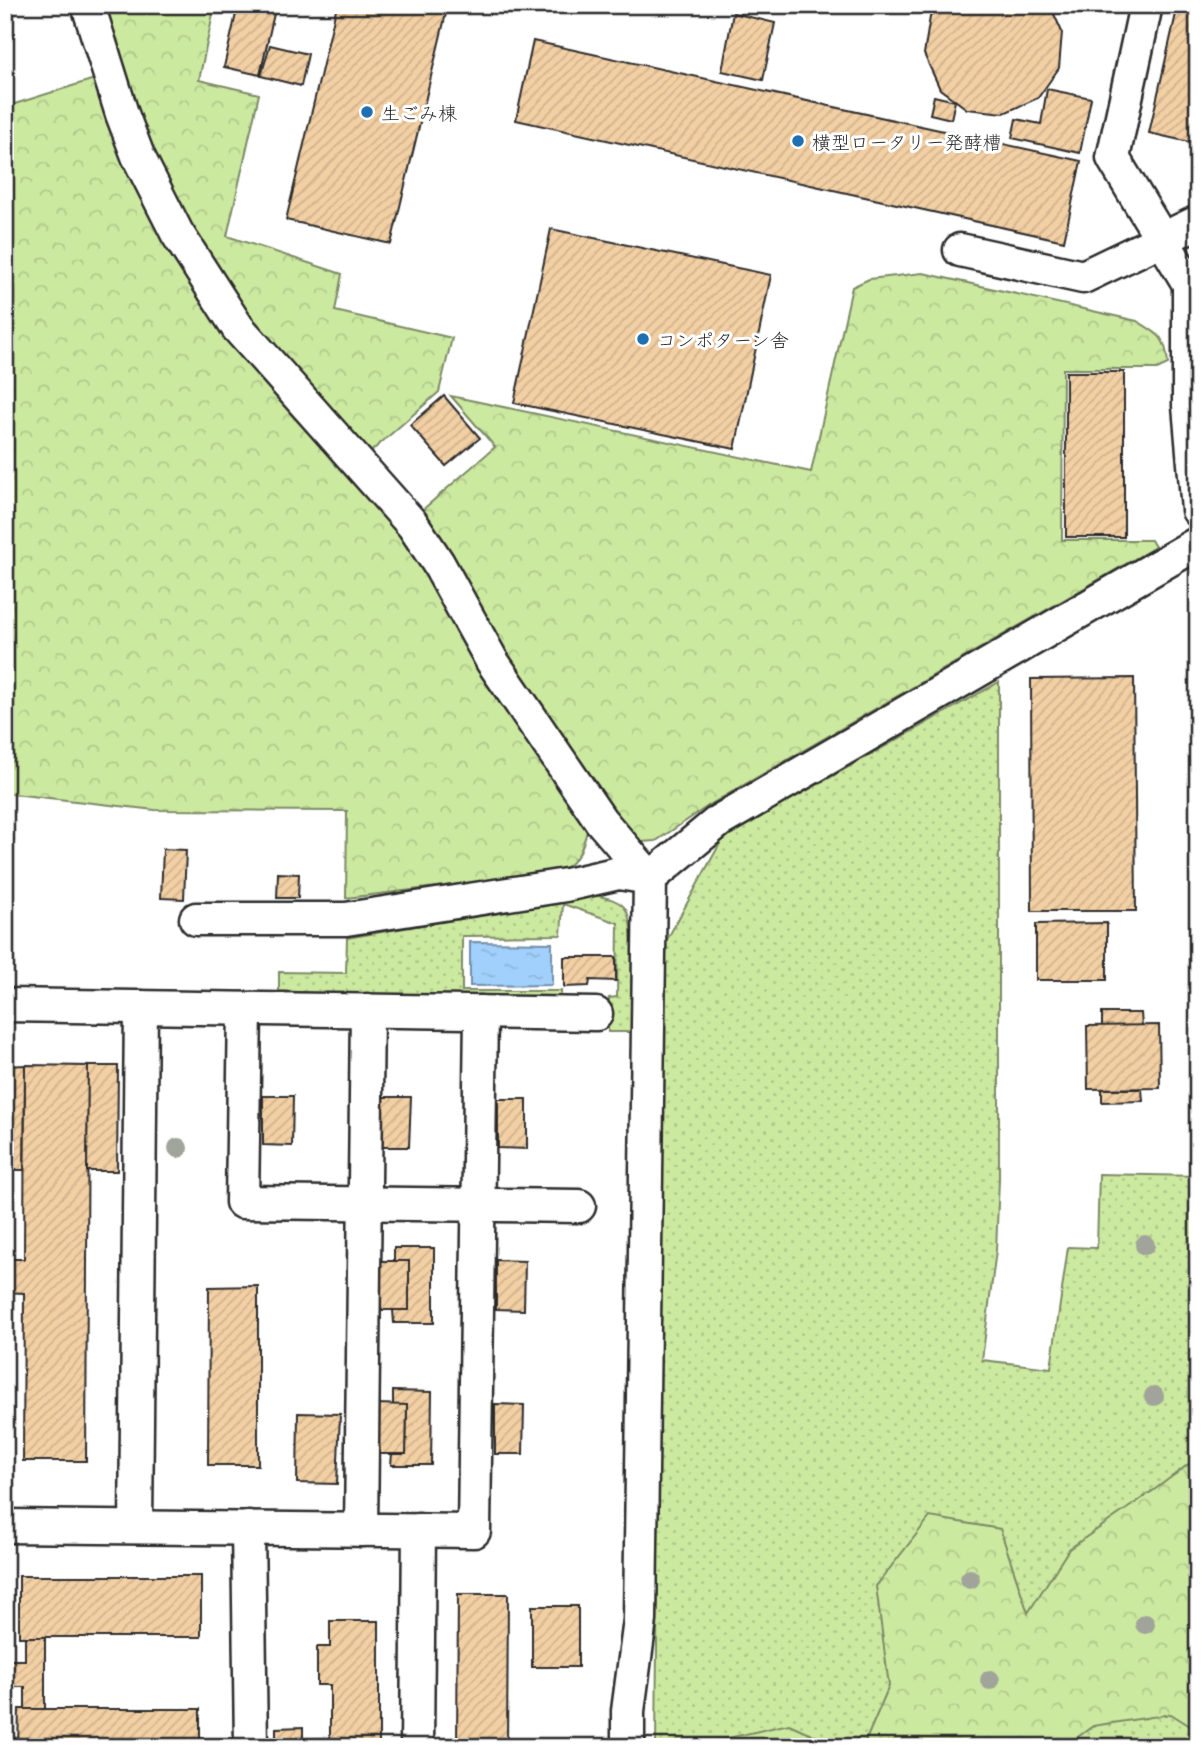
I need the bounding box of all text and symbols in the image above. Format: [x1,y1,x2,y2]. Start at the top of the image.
place label: 生ごみ棟 [381,98,457,126]
marker: 生ごみ棟 [359,104,375,120]
place label: 横型ロータリー発酵槽 [812,127,1002,155]
marker: 横型ロータリー発酵槽 [790,133,806,149]
place label: コンポターン舎 [657,325,789,353]
marker: コンポターン舎 [635,331,651,347]

